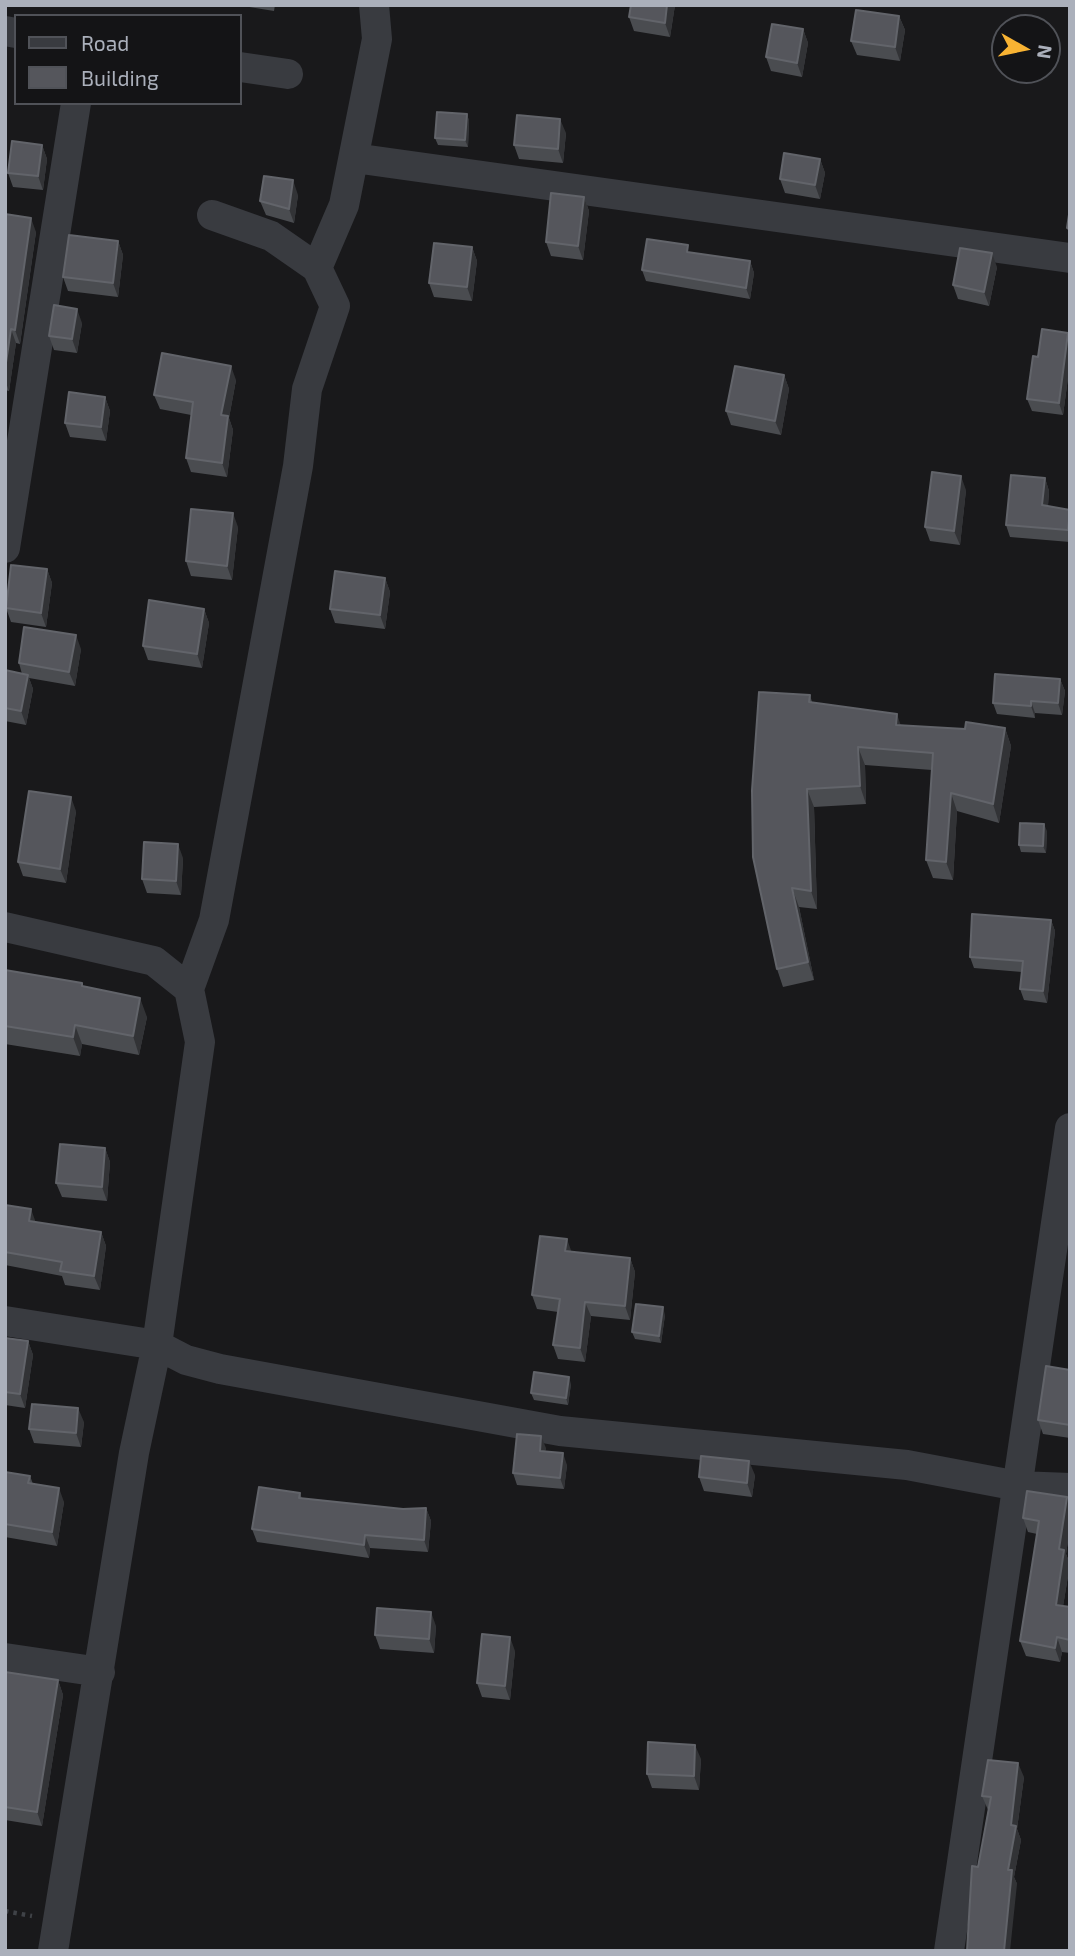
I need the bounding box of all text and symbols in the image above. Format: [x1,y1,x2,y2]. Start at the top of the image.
legend [14,14,242,105]
north arrow [991,14,1061,84]
text: Road [81,30,129,55]
text: N [1033,43,1058,61]
text: Building [81,65,159,90]

